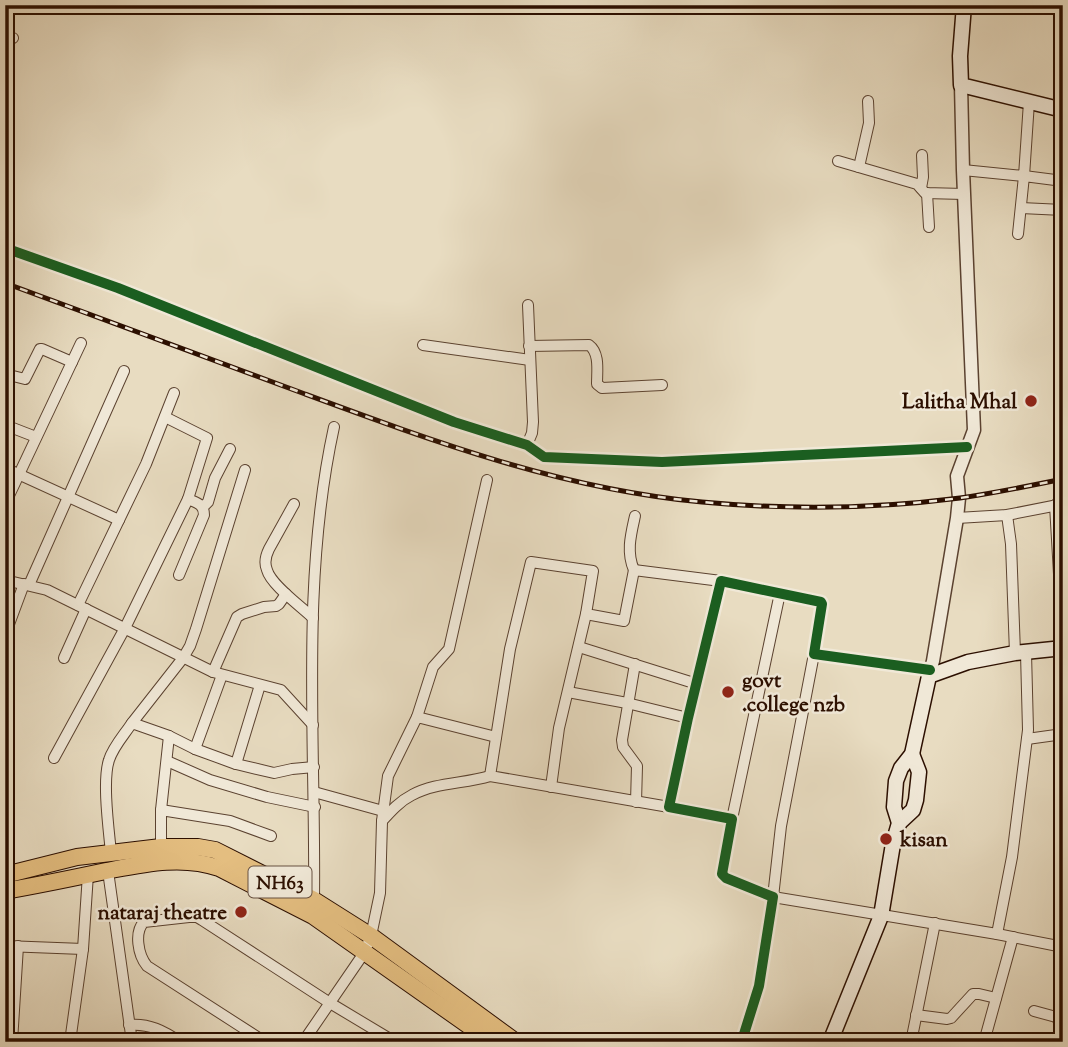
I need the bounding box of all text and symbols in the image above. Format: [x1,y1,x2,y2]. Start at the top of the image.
place label: Lalitha Mhal [902,388,1017,418]
marker: Lalitha Mhal [1023,393,1039,409]
place label: govt .college nzb [742,667,845,721]
marker: govt .college nzb [720,684,736,700]
place label: kisan [899,826,948,856]
marker: kisan [878,831,894,847]
road number: NH63 [248,866,312,898]
place label: nataraj theatre [98,899,227,929]
marker: nataraj theatre [233,904,249,920]

